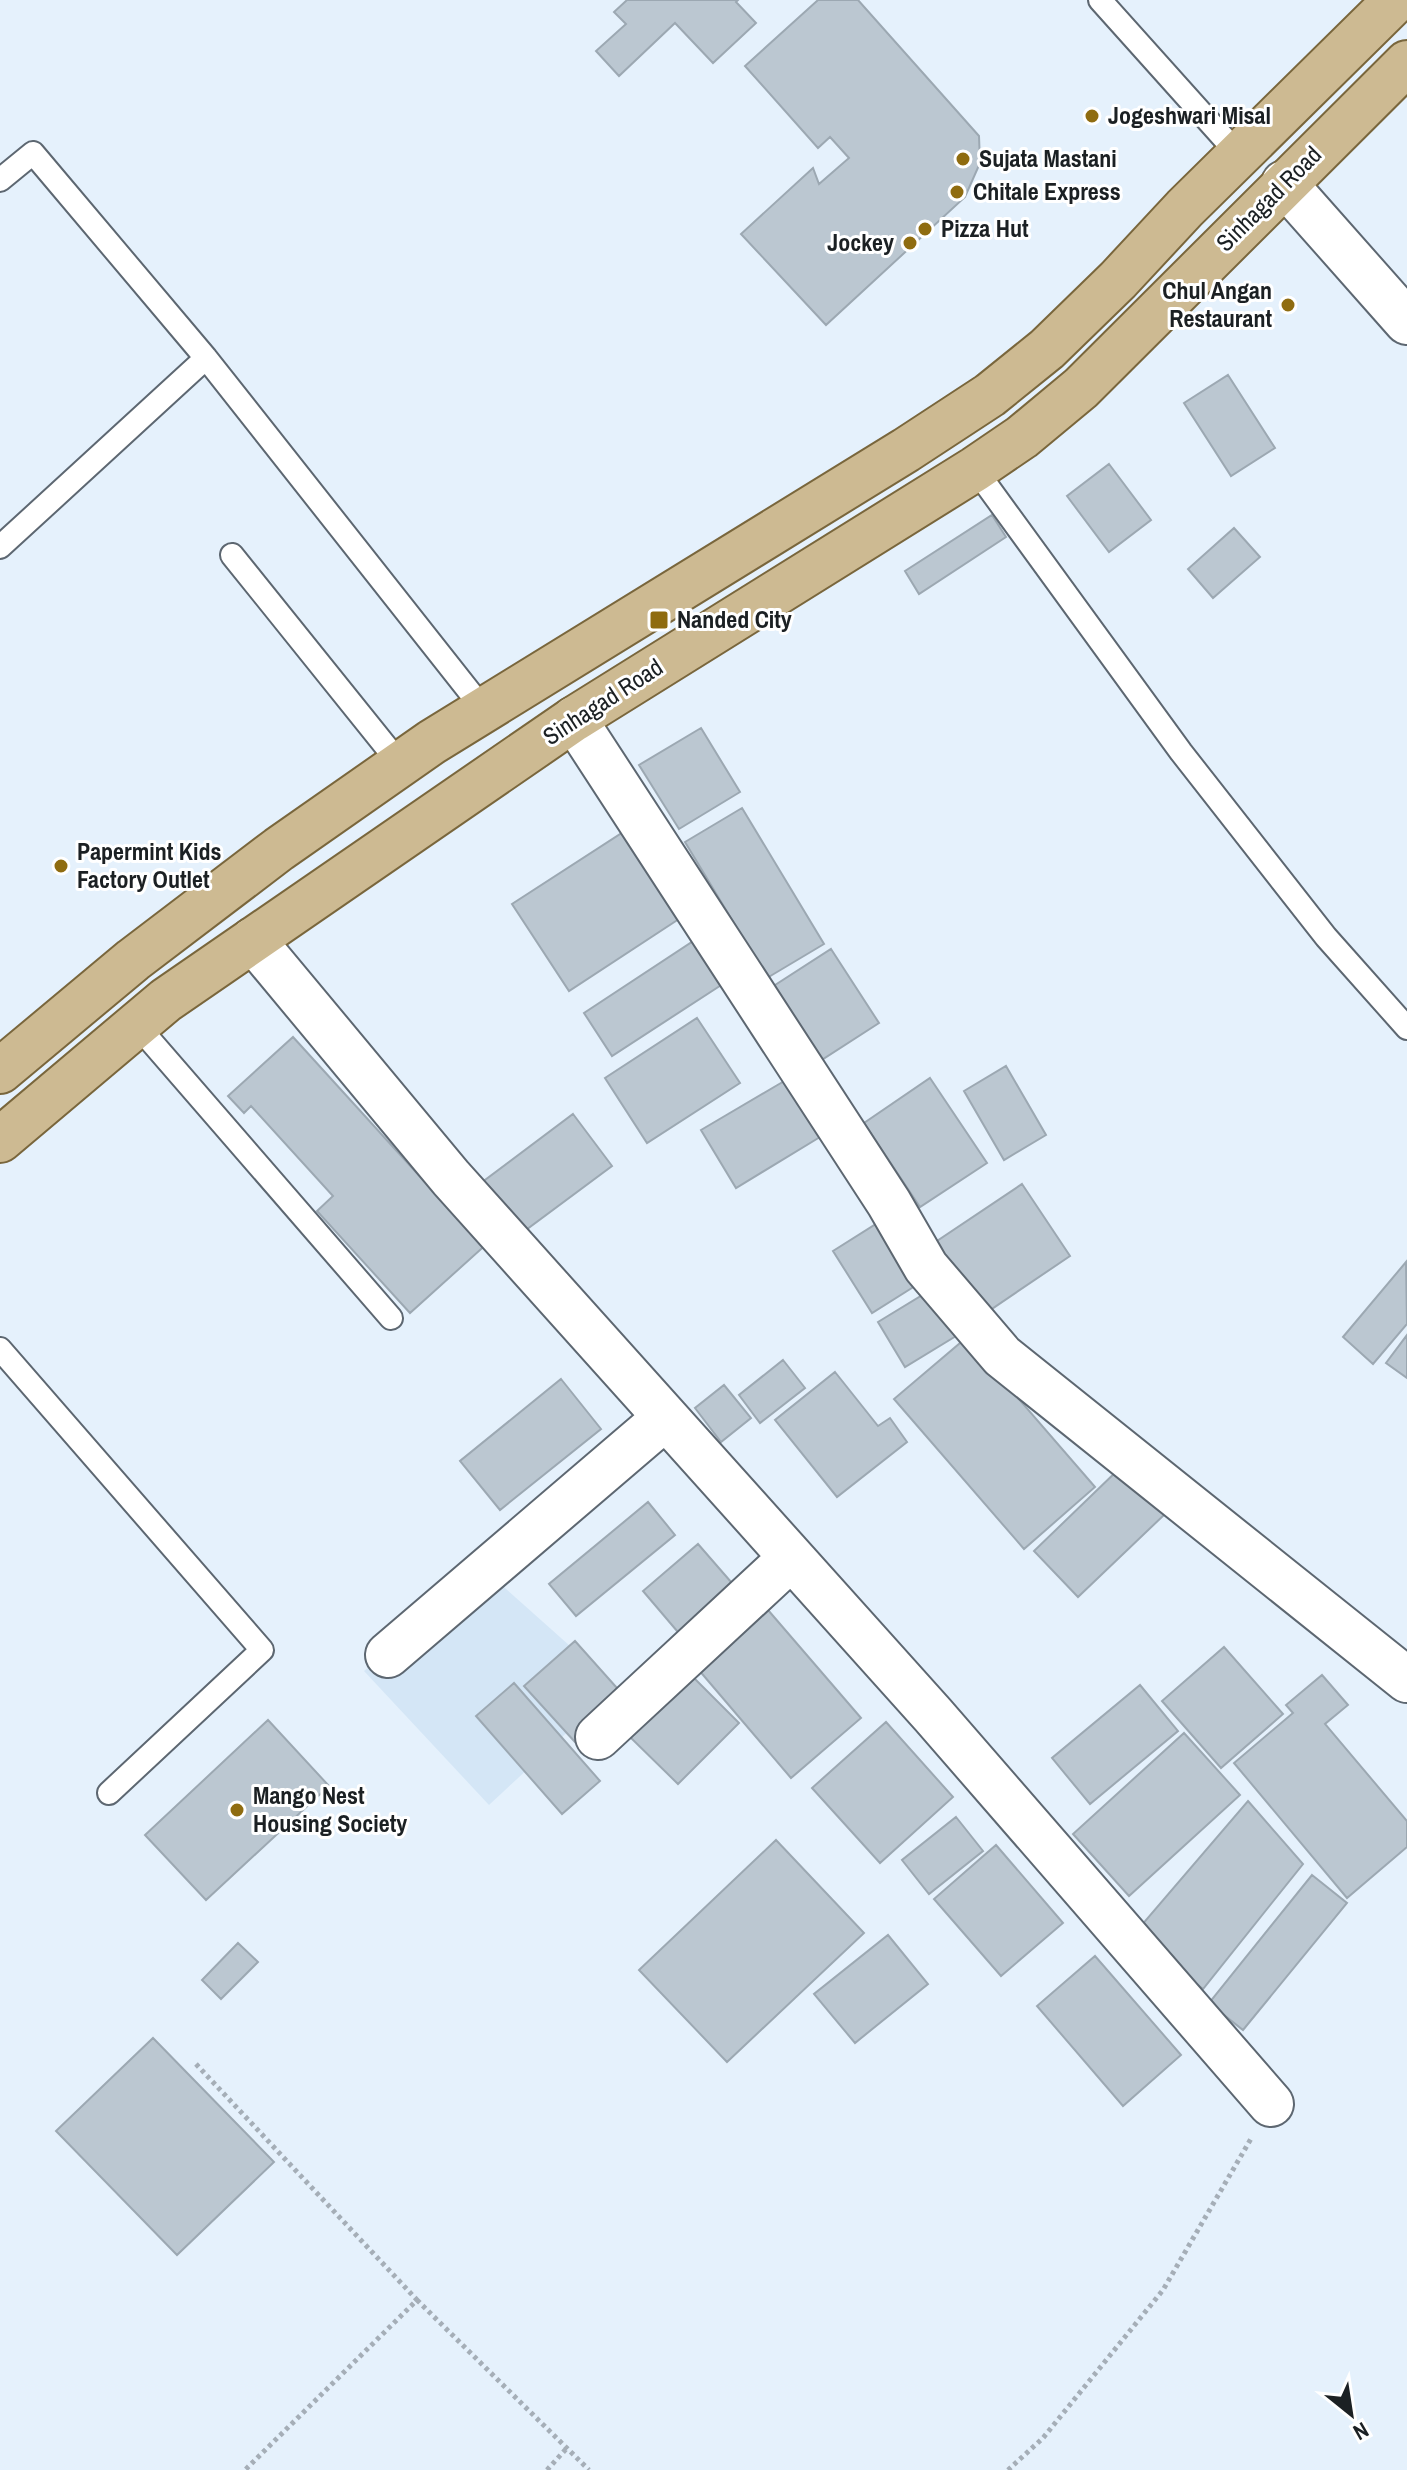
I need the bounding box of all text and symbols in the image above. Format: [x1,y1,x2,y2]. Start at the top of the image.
place label: Jogeshwari Misal [1108,99,1271,131]
marker: Jogeshwari Misal [1083,107,1101,125]
street label: Sinhagad Road [1209,139,1328,258]
place label: Sujata Mastani [979,142,1117,174]
marker: Sujata Mastani [954,150,972,168]
place label: Chitale Express [973,175,1121,207]
marker: Chitale Express [948,183,966,201]
place label: Pizza Hut [941,212,1029,244]
marker: Pizza Hut [916,220,934,238]
place label: Jockey [827,226,894,258]
marker: Jockey [901,234,919,252]
place label: Chul Angan Restaurant [1162,274,1272,334]
marker: Chul Angan Restaurant [1279,296,1297,314]
place label: Nanded City [677,603,792,635]
marker: Nanded City [648,609,670,631]
street label: Sinhagad Road [536,650,669,752]
place label: Papermint Kids Factory Outlet [77,835,221,895]
marker: Papermint Kids Factory Outlet [52,857,70,875]
place label: Mango Nest Housing Society [253,1779,407,1839]
marker: Mango Nest Housing Society [228,1801,246,1819]
north arrow [1311,2374,1391,2454]
text: N [1348,2415,1374,2448]

